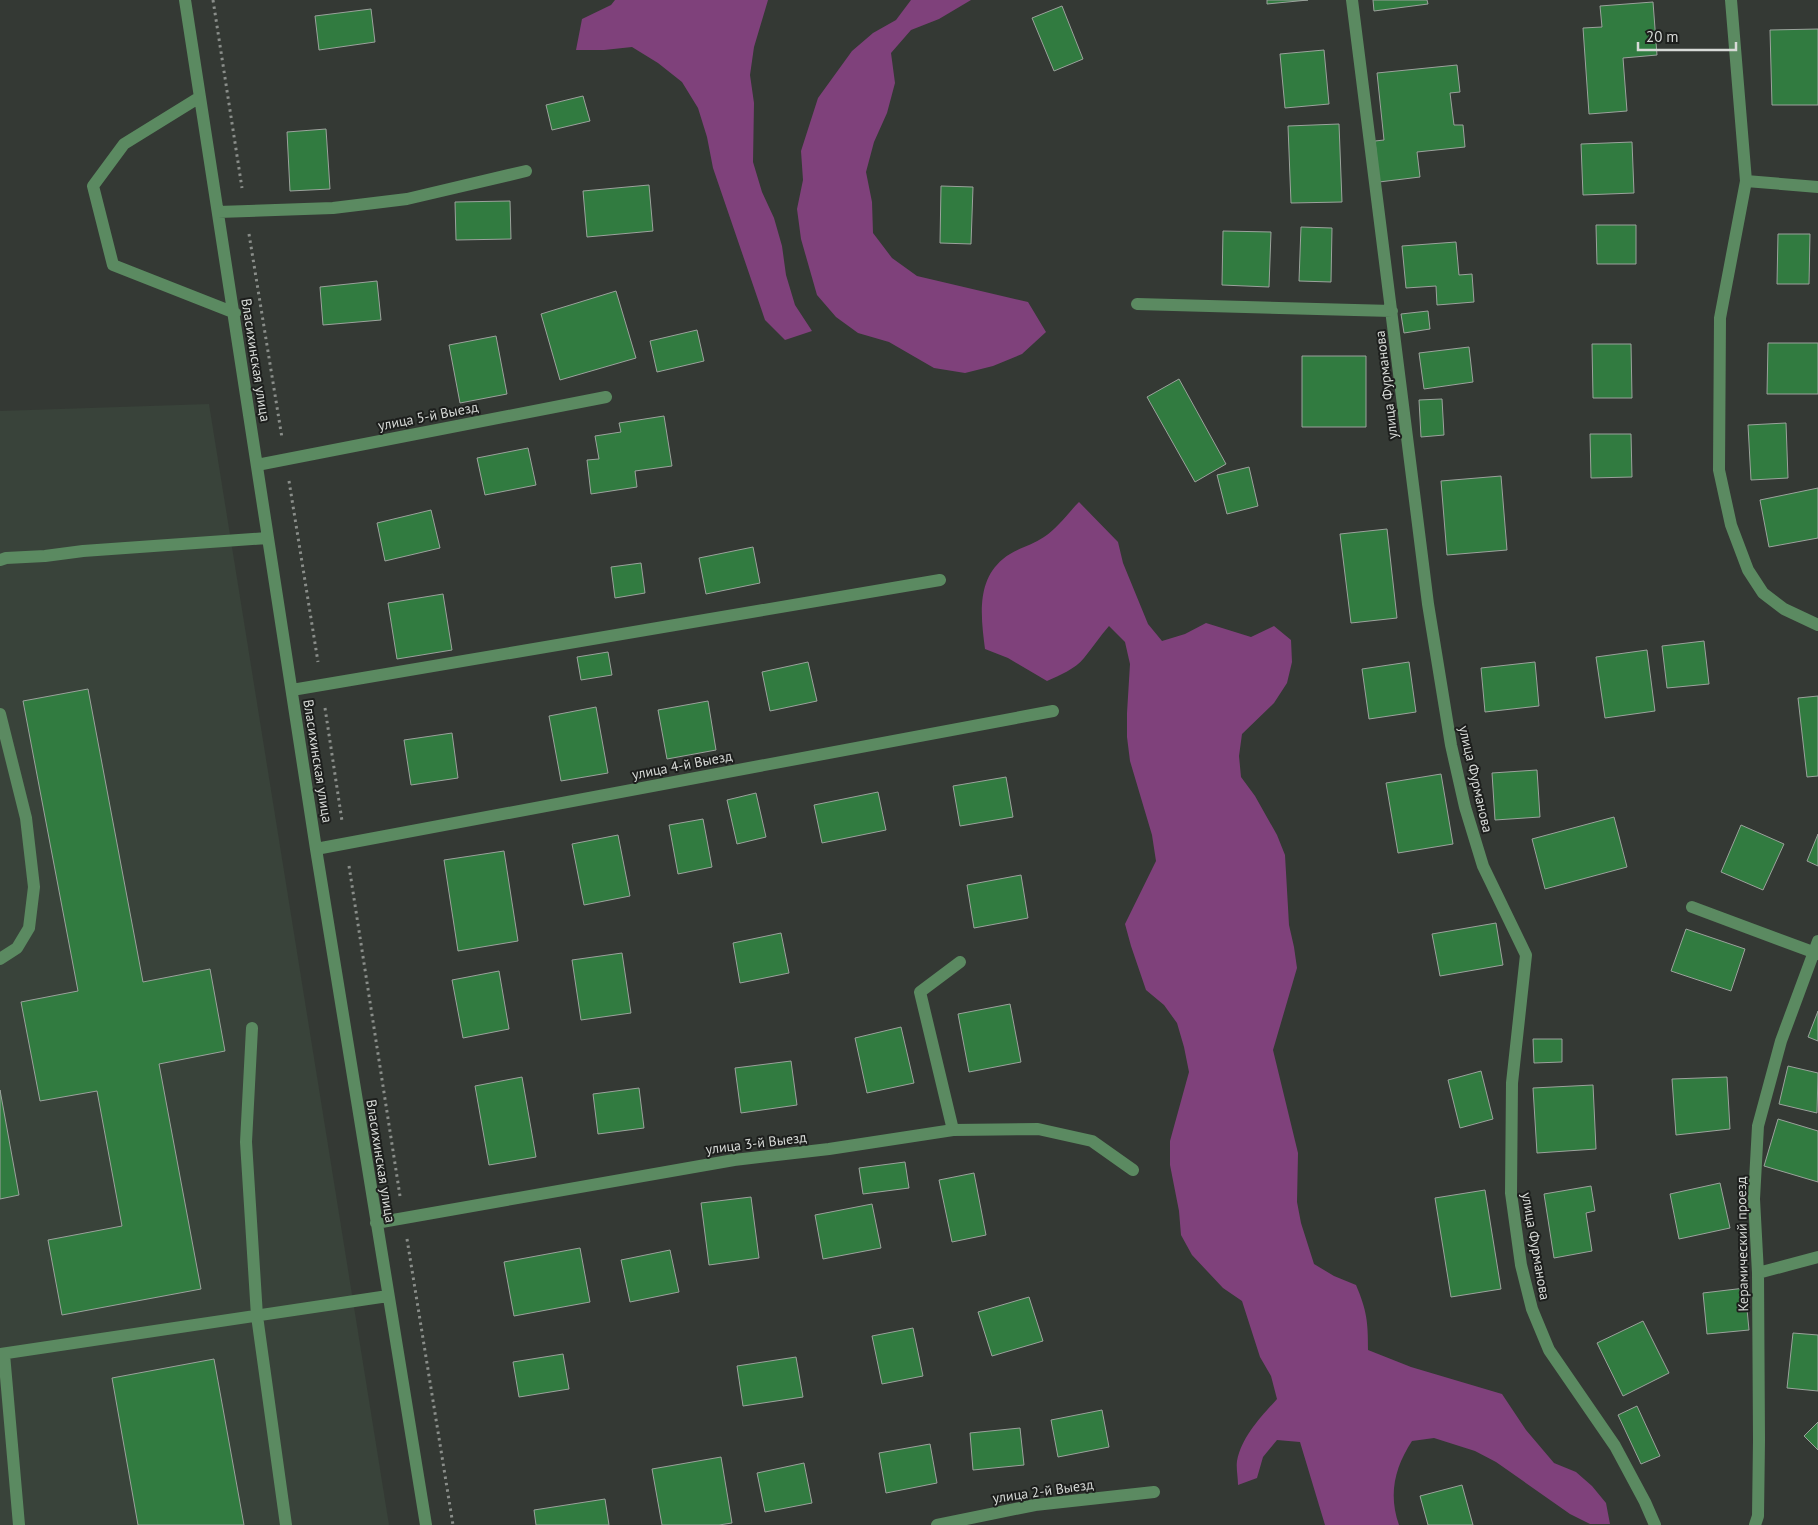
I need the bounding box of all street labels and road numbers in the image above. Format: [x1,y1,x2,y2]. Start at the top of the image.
street label: Власихинская улица [237,297,275,423]
street label: улица Фурманова [1370,330,1402,440]
street label: улица 5-й Выезд [376,397,480,435]
street label: Власихинская улица [299,698,337,824]
street label: улица Фурманова [1455,724,1497,834]
street label: улица 4-й Выезд [630,746,734,784]
street label: Власихинская улица [362,1098,400,1224]
street label: улица 3-й Выезд [704,1128,808,1158]
street label: Керамический проезд [1732,1176,1752,1312]
street label: улица Фурманова [1518,1191,1554,1301]
street label: улица 2-й Выезд [991,1475,1095,1507]

